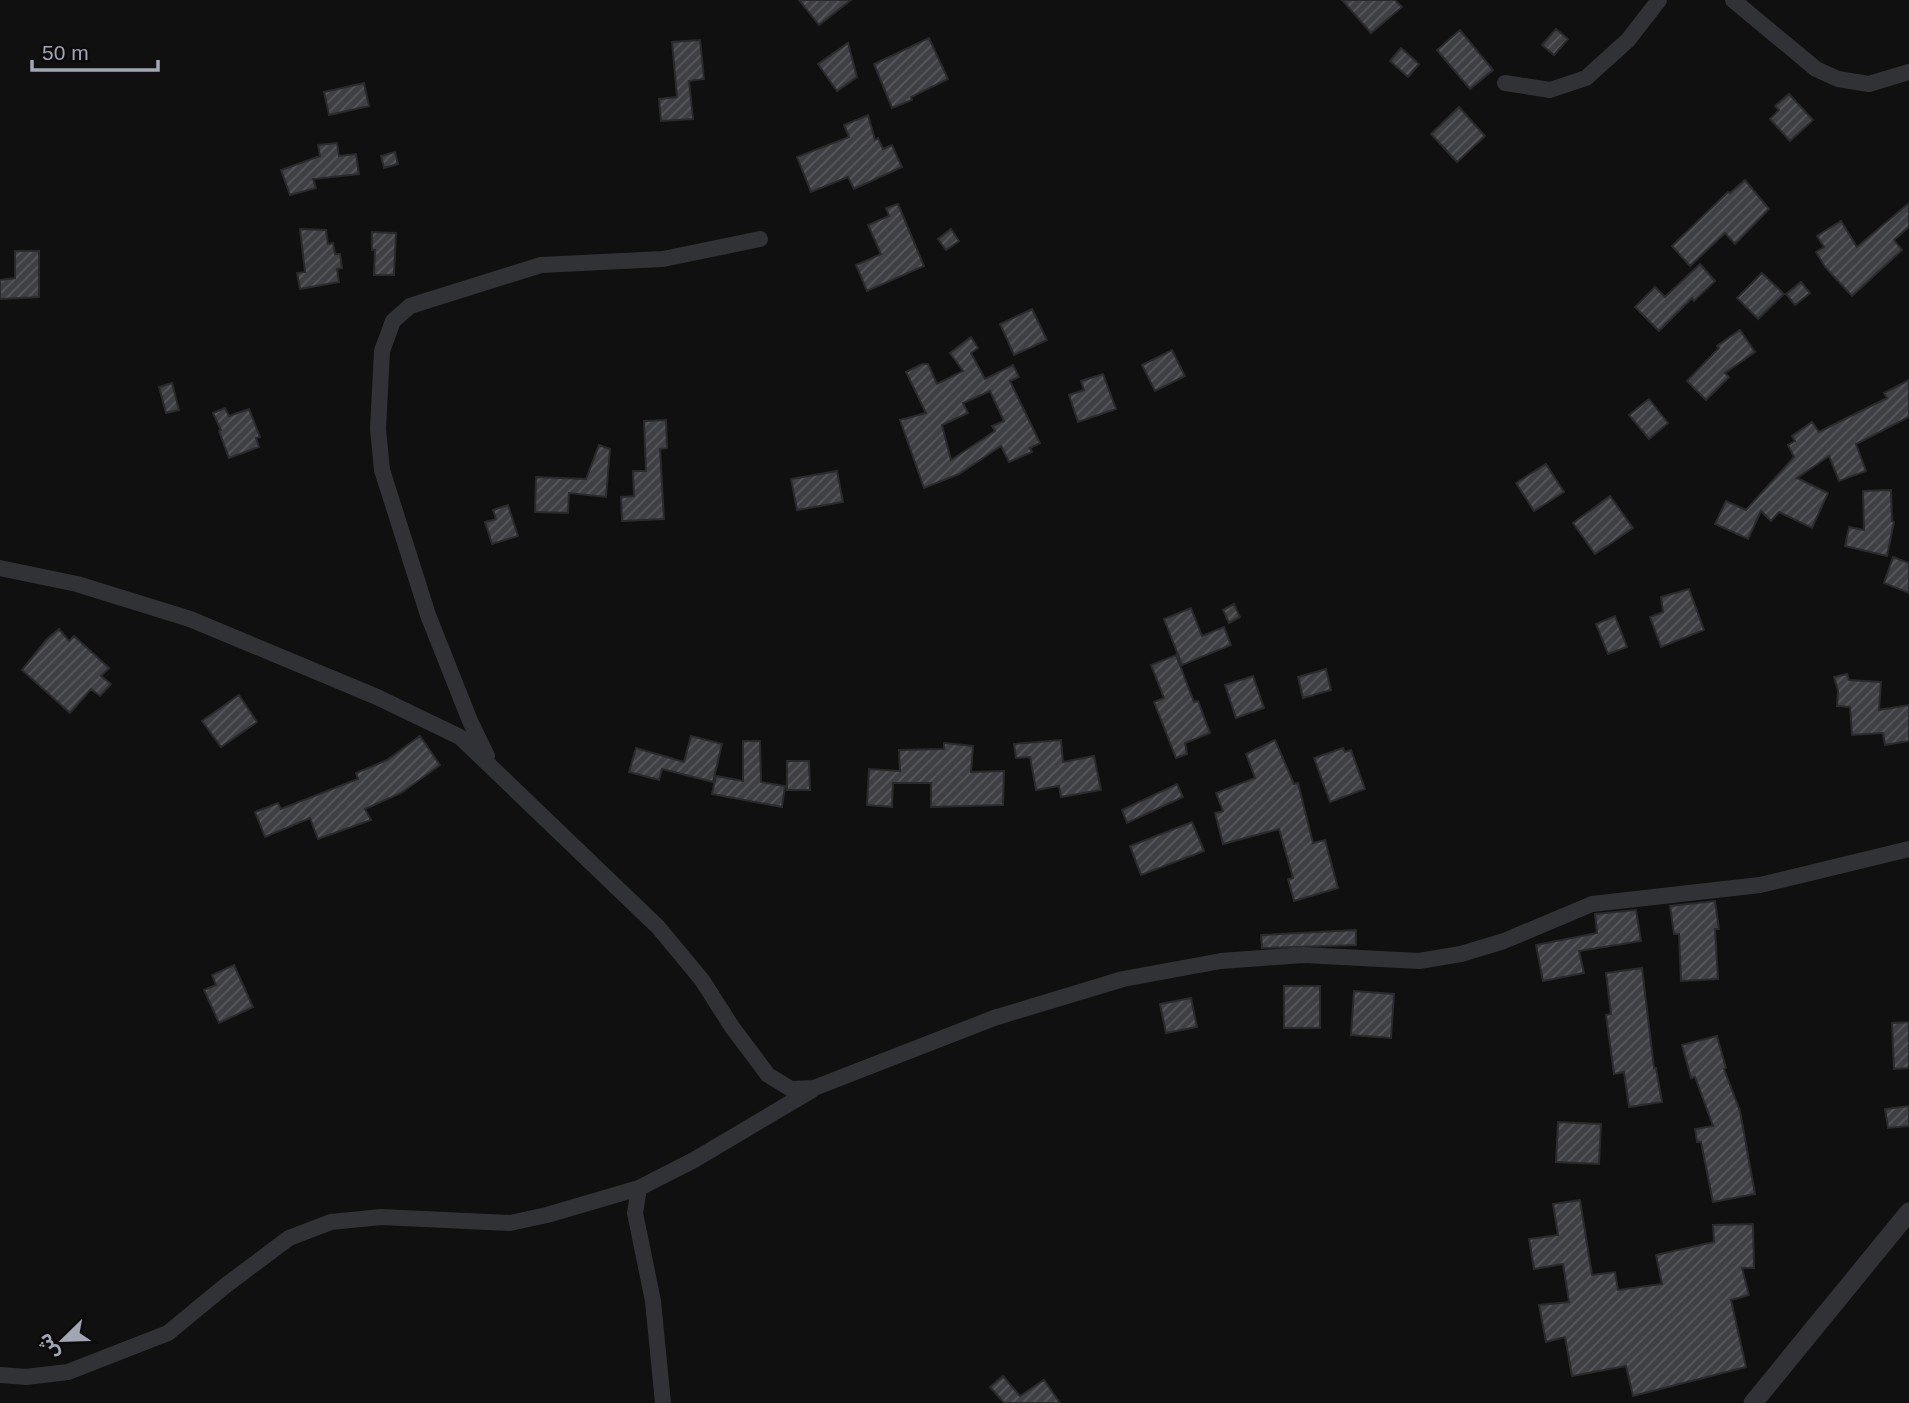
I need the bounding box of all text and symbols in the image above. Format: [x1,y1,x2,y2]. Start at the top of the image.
scale bar [32,28,158,72]
text: 50 m [42,41,89,64]
north arrow [28,1305,98,1375]
text: ش [33,1330,63,1363]

